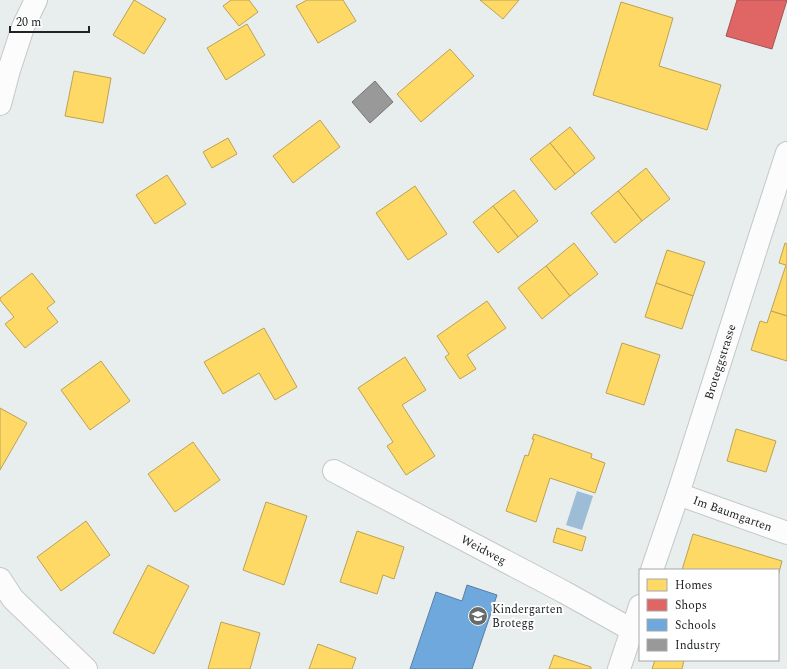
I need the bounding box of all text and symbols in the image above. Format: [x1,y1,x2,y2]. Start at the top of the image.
scale bar [10,8,89,34]
text: 20 m [16,13,41,32]
street label: Broteggstrasse [699,321,741,402]
street label: Im Baumgarten [690,491,775,536]
street label: Weidweg [457,530,510,570]
legend [639,569,779,661]
text: Homes [675,576,713,595]
text: Shops [675,596,707,615]
place label: Kindergarten Brotegg [492,600,563,633]
school or university icon: Kindergarten Brotegg [467,605,489,627]
text: Schools [675,616,716,635]
text: Industry [675,636,721,655]

